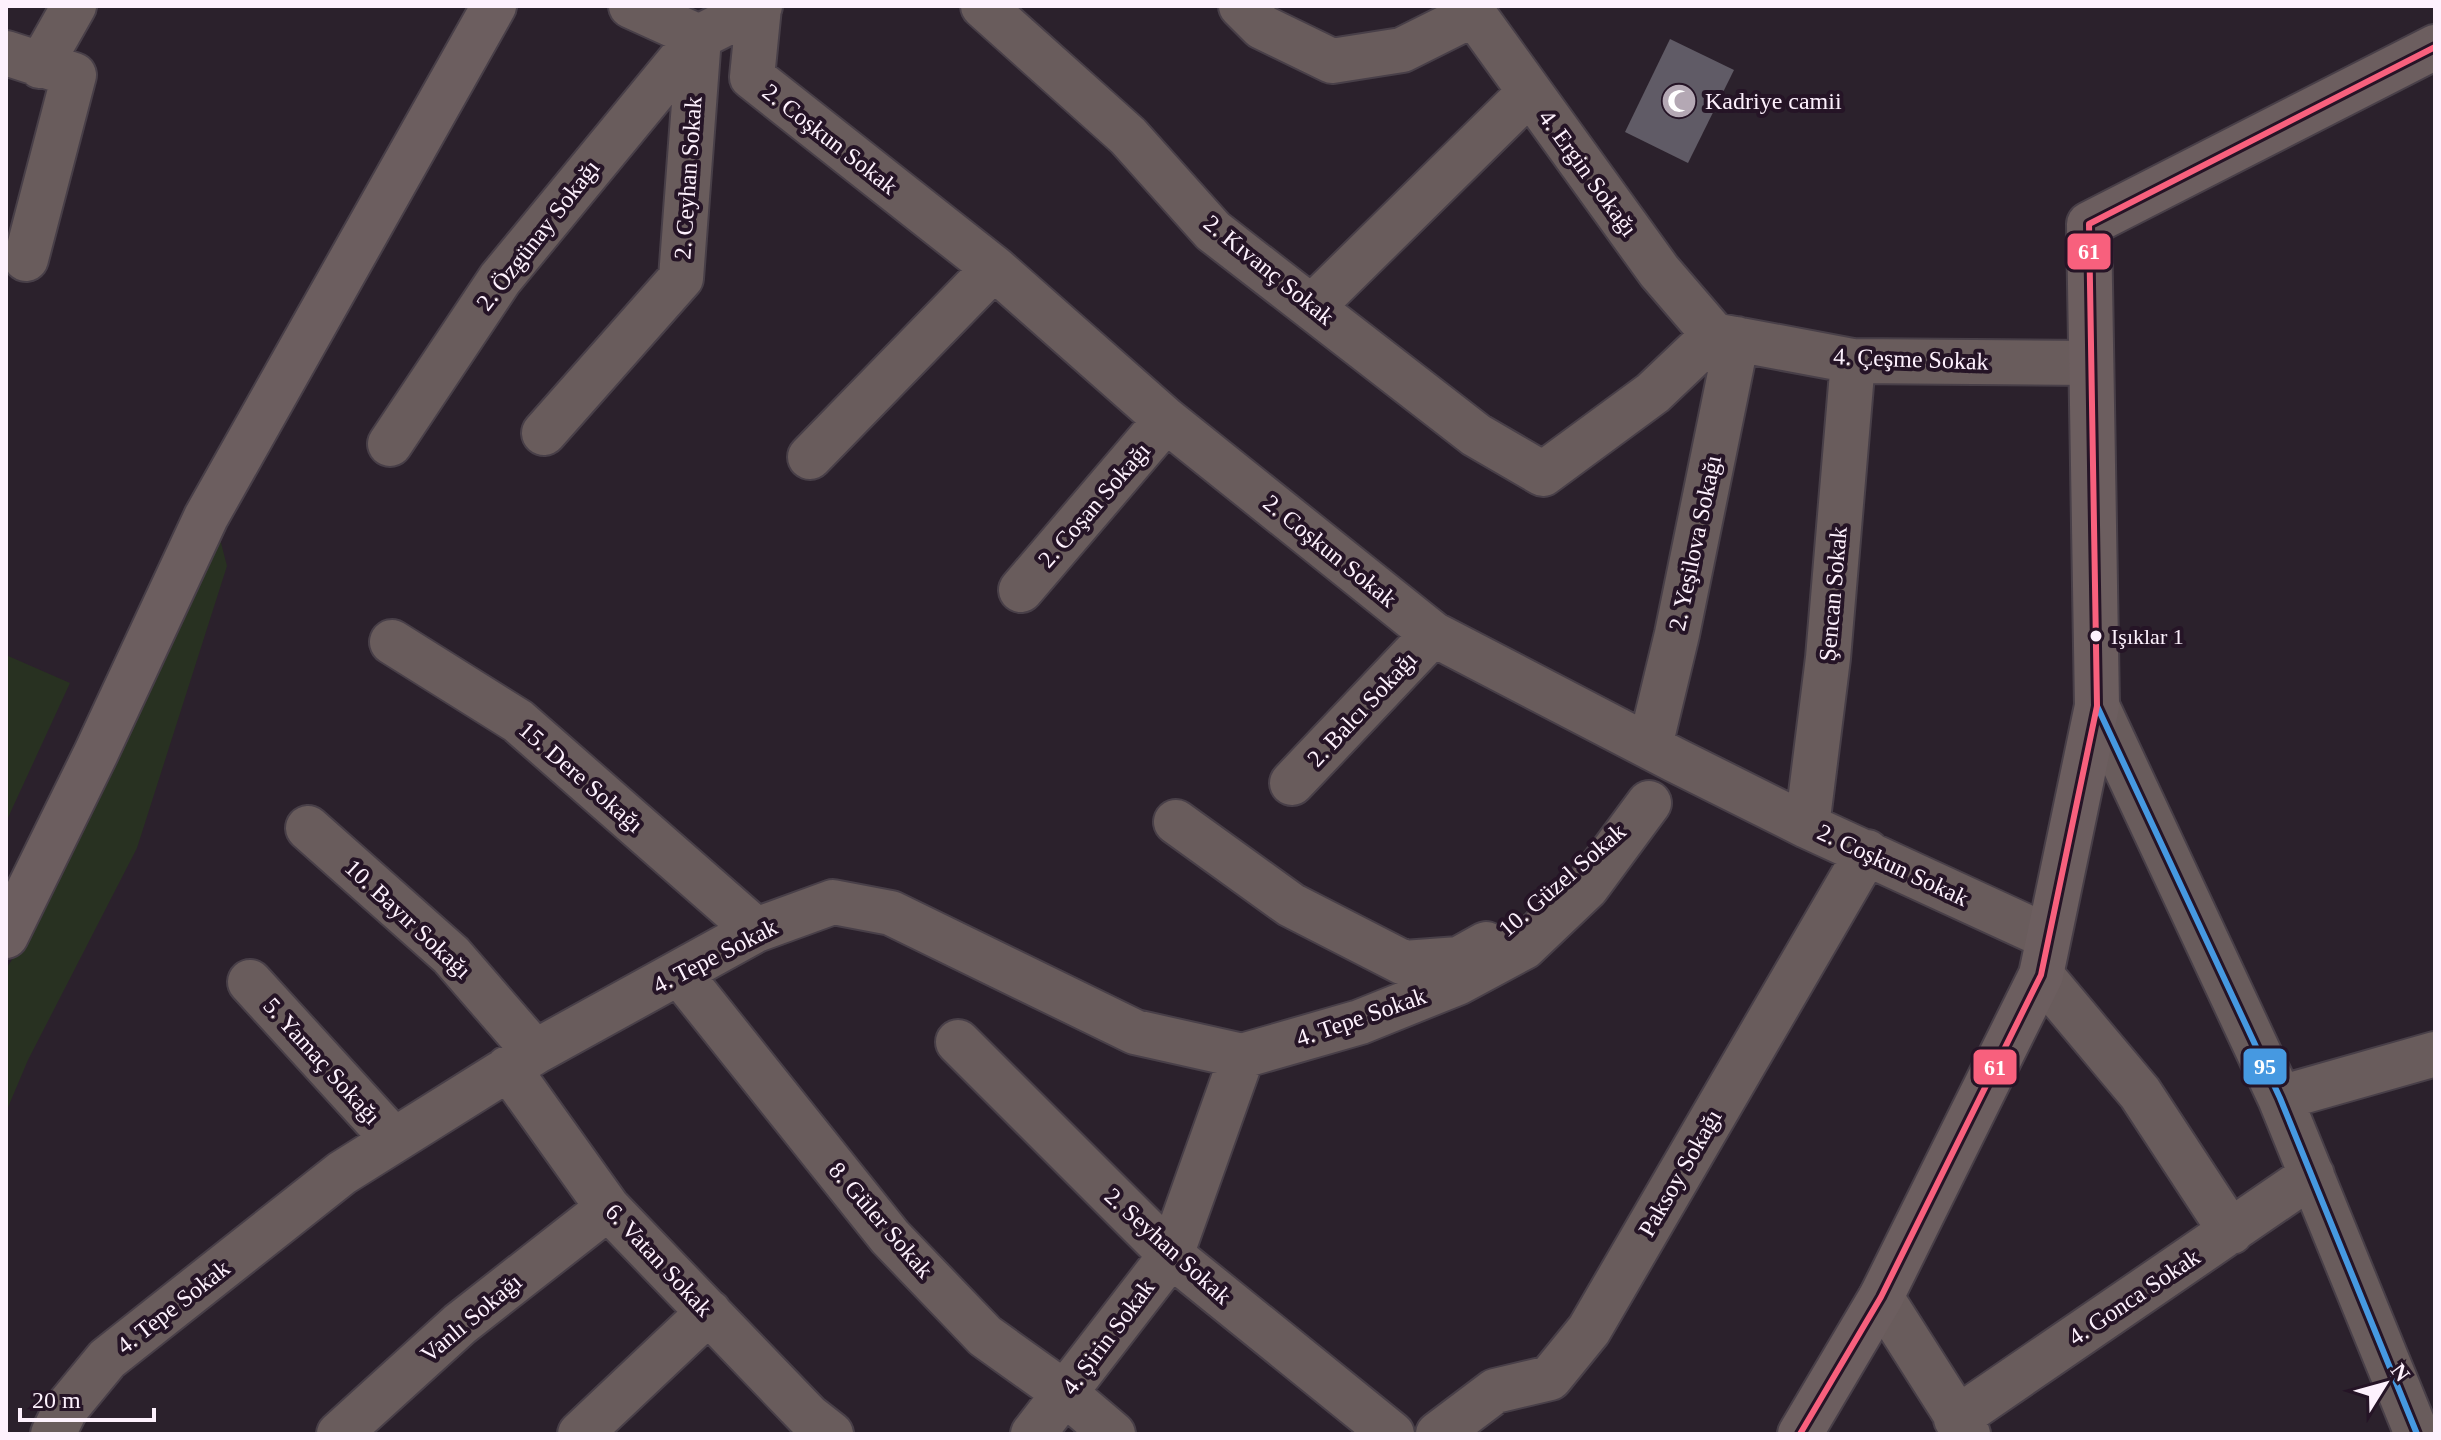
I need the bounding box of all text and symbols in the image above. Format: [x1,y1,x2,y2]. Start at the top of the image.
street label: 2. Coşkun Sokak [758,78,902,200]
mosque icon: Kadriye camii [1660,82,1698,120]
place label: Kadriye camii [1705,88,1842,114]
street label: 2. Ceyhan Sokak [669,96,707,260]
street label: 4. Ergin Sokağı [1534,105,1643,241]
street label: 2. Özgünay Sokağı [471,155,605,315]
street label: 2. Kıvanç Sokak [1199,210,1339,330]
line badge: 61 [2066,232,2112,271]
text: 61 [2078,239,2100,264]
street label: 4. Çeşme Sokak [1833,343,1989,375]
street label: 2. Coşan Sokağı [1033,437,1155,573]
street label: 2. Yeşilova Sokağı [1664,453,1726,633]
street label: 2. Coşkun Sokak [1258,489,1402,613]
street label: Şencan Sokak [1814,525,1852,663]
place label: Işıklar 1 [2111,624,2184,649]
marker: Işıklar 1 [2088,628,2104,644]
street label: 2. Balcı Sokağı [1302,646,1422,772]
street label: 15. Dere Sokağı [514,716,648,838]
street label: 10. Güzel Sokak [1493,818,1631,942]
street label: 2. Coşkun Sokak [1813,819,1973,911]
street label: 10. Bayır Sokağı [340,854,476,984]
street label: 4. Tepe Sokak [649,914,781,998]
street label: 4. Tepe Sokak [1293,983,1429,1051]
street label: 5. Yamaç Sokağı [258,992,386,1130]
line badge: 95 [2242,1047,2288,1086]
line badge: 61 [1972,1048,2018,1086]
text: 95 [2254,1054,2276,1079]
text: 61 [1984,1055,2006,1080]
street label: Paksoy Sokağı [1633,1105,1727,1241]
street label: 8. Güler Sokak [824,1157,938,1283]
street label: 2. Seyhan Sokak [1100,1183,1236,1309]
street label: 6. Vatan Sokak [600,1198,718,1322]
street label: 4. Gonca Sokak [2063,1244,2205,1350]
street label: 4. Tepe Sokak [111,1255,235,1359]
street label: Vanlı Sokağı [415,1268,527,1368]
street label: 4. Şirin Sokak [1056,1275,1160,1399]
north arrow [2345,1344,2425,1424]
text: N [2386,1358,2415,1386]
scale bar [20,1372,154,1422]
text: 20 m [32,1387,81,1413]

